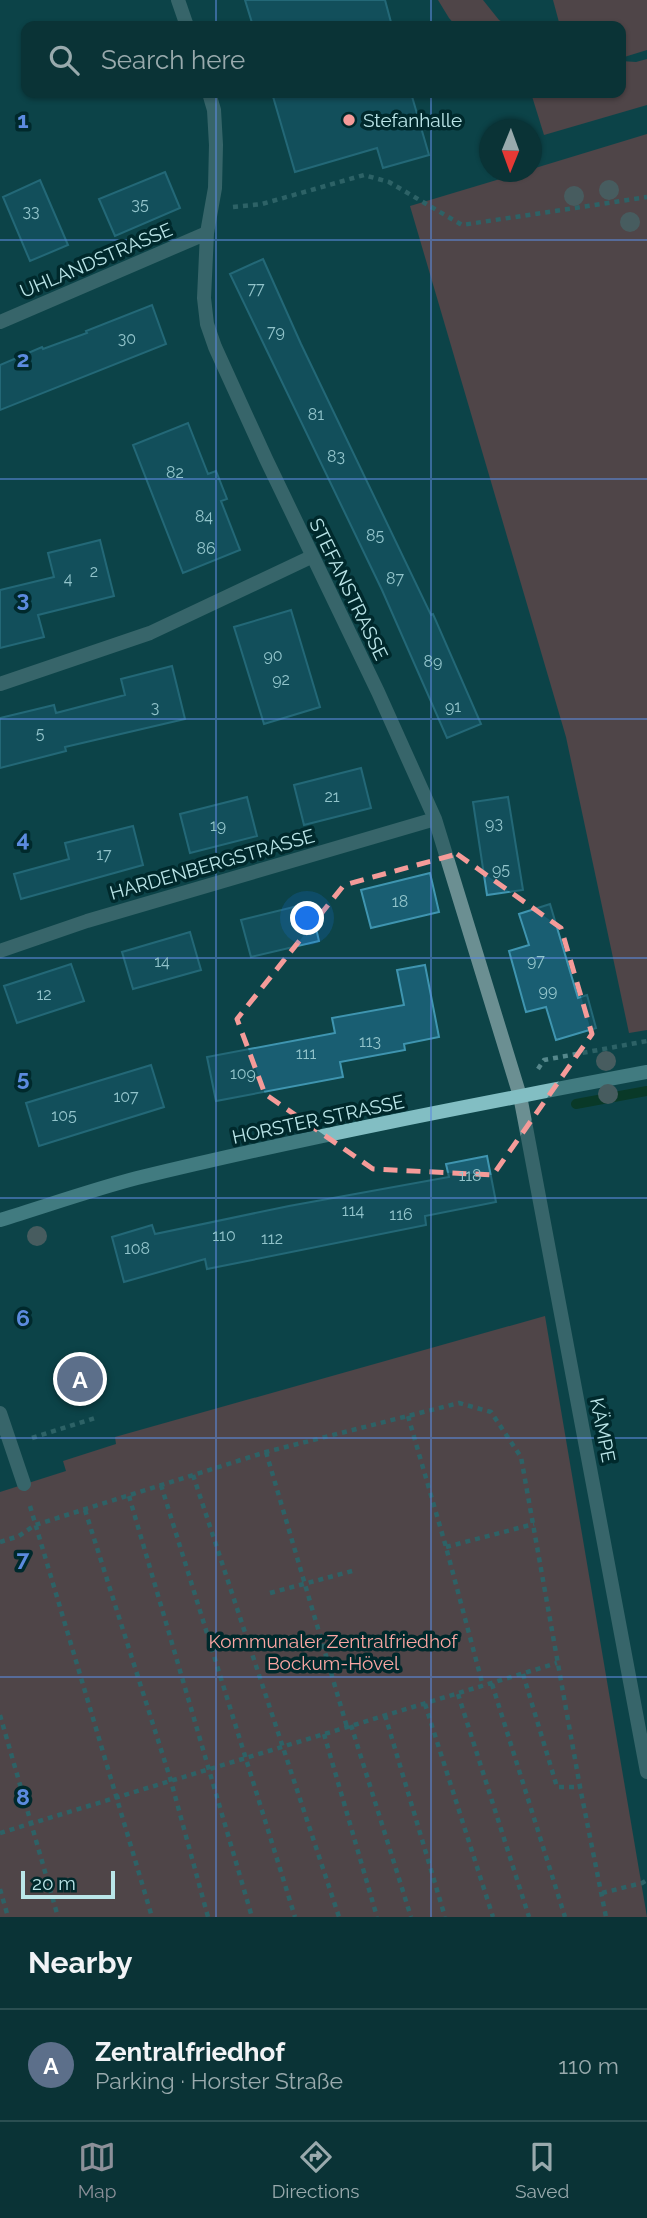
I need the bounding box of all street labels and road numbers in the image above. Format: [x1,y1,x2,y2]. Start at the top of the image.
street label: UHLANDSTRASSE [17,218,175,302]
street label: STEFANSTRASSE [305,515,393,663]
street label: HARDENBERGSTRASSE [107,824,317,904]
street label: HORSTER STRASSE [230,1090,406,1148]
street label: KÄMPE [586,1396,620,1464]

